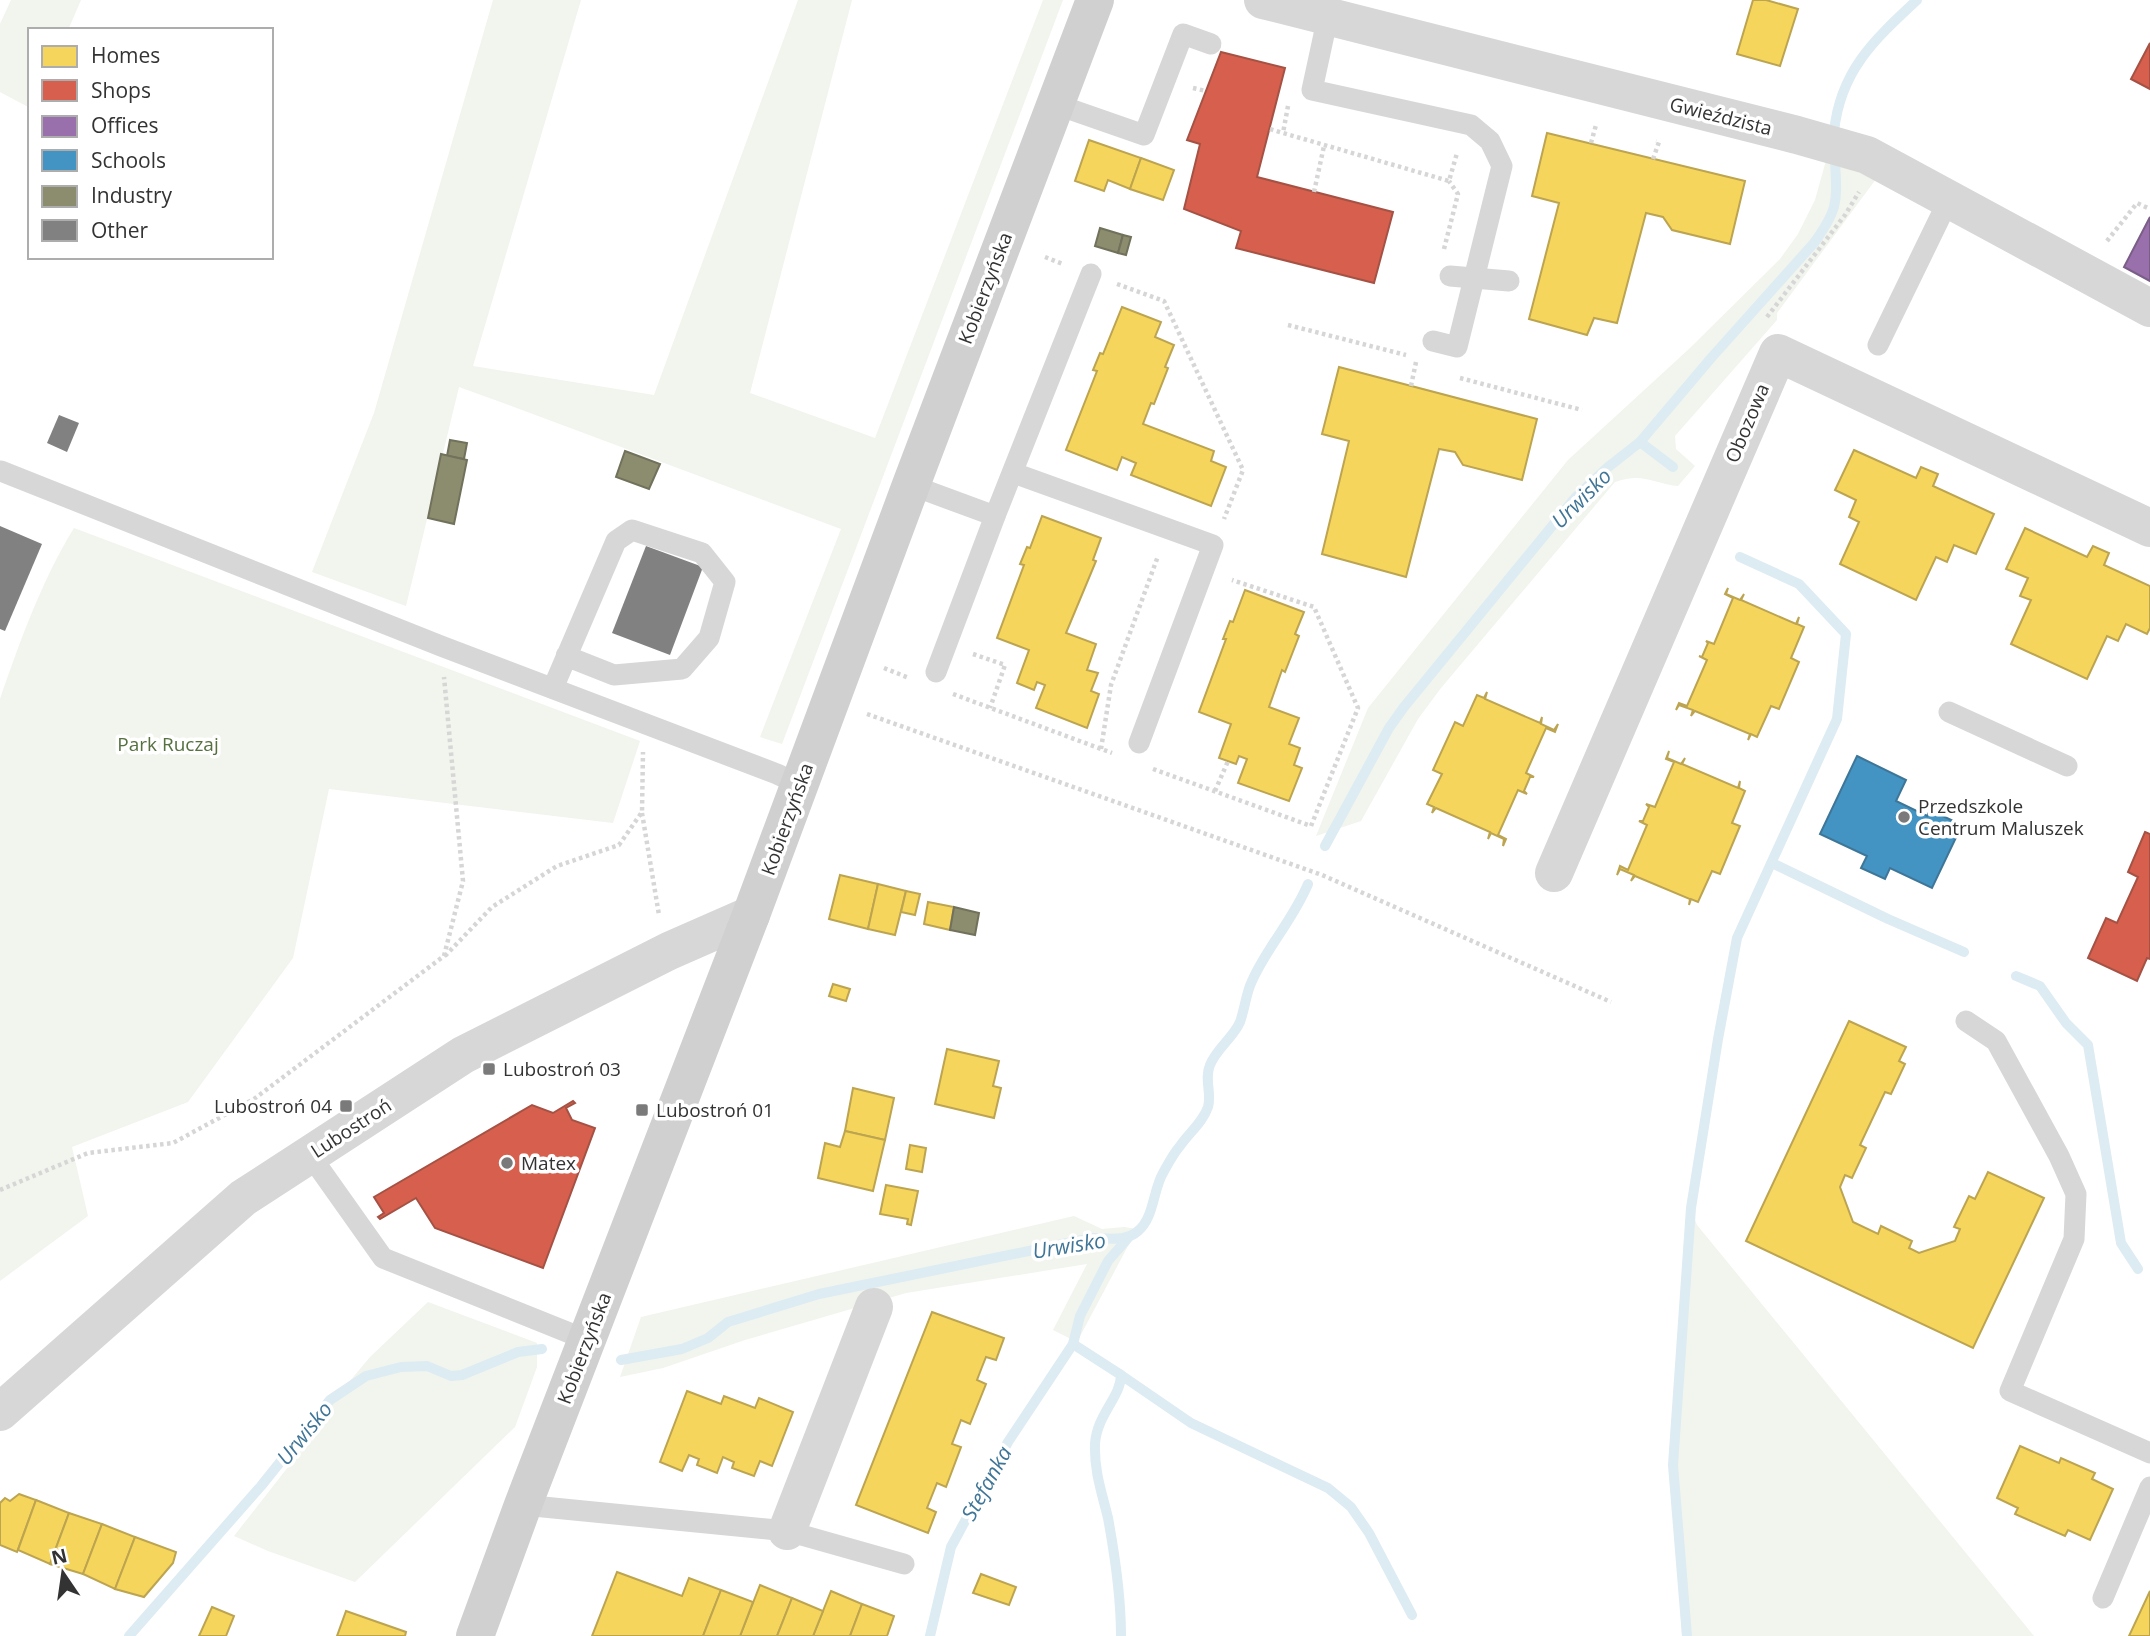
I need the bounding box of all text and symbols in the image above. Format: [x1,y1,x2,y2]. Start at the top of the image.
legend [28,28,273,259]
text: Homes [91,41,160,69]
text: Shops [91,76,151,104]
street label: Gwieździsta [1667,91,1775,141]
text: Offices [91,111,159,139]
text: Schools [91,146,166,174]
text: Industry [91,181,173,209]
text: Other [91,216,148,244]
street label: Kobierzyńska [952,228,1018,348]
street label: Obozowa [1719,380,1775,466]
water label: Urwisko [1545,462,1617,534]
park label: Park Ruczaj [117,731,219,757]
street label: Kobierzyńska [755,759,819,879]
place label: Przedszkole Centrum Maluszek [1918,793,2084,841]
marker: Przedszkole Centrum Maluszek [1896,809,1912,825]
place label: Lubostroń 03 [503,1056,621,1082]
marker: Lubostroń 03 [481,1061,497,1077]
street label: Lubostroń [306,1092,396,1164]
place label: Lubostroń 04 [214,1093,332,1119]
place label: Lubostroń 01 [656,1097,774,1123]
marker: Lubostroń 04 [338,1098,354,1114]
marker: Lubostroń 01 [634,1102,650,1118]
place label: Matex [521,1150,576,1176]
marker: Matex [499,1155,515,1171]
water label: Urwisko [1030,1225,1108,1265]
street label: Kobierzyńska [551,1288,617,1408]
water label: Urwisko [270,1395,338,1471]
water label: Stefanka [954,1441,1018,1525]
north arrow [28,1538,98,1608]
text: N [49,1542,70,1571]

